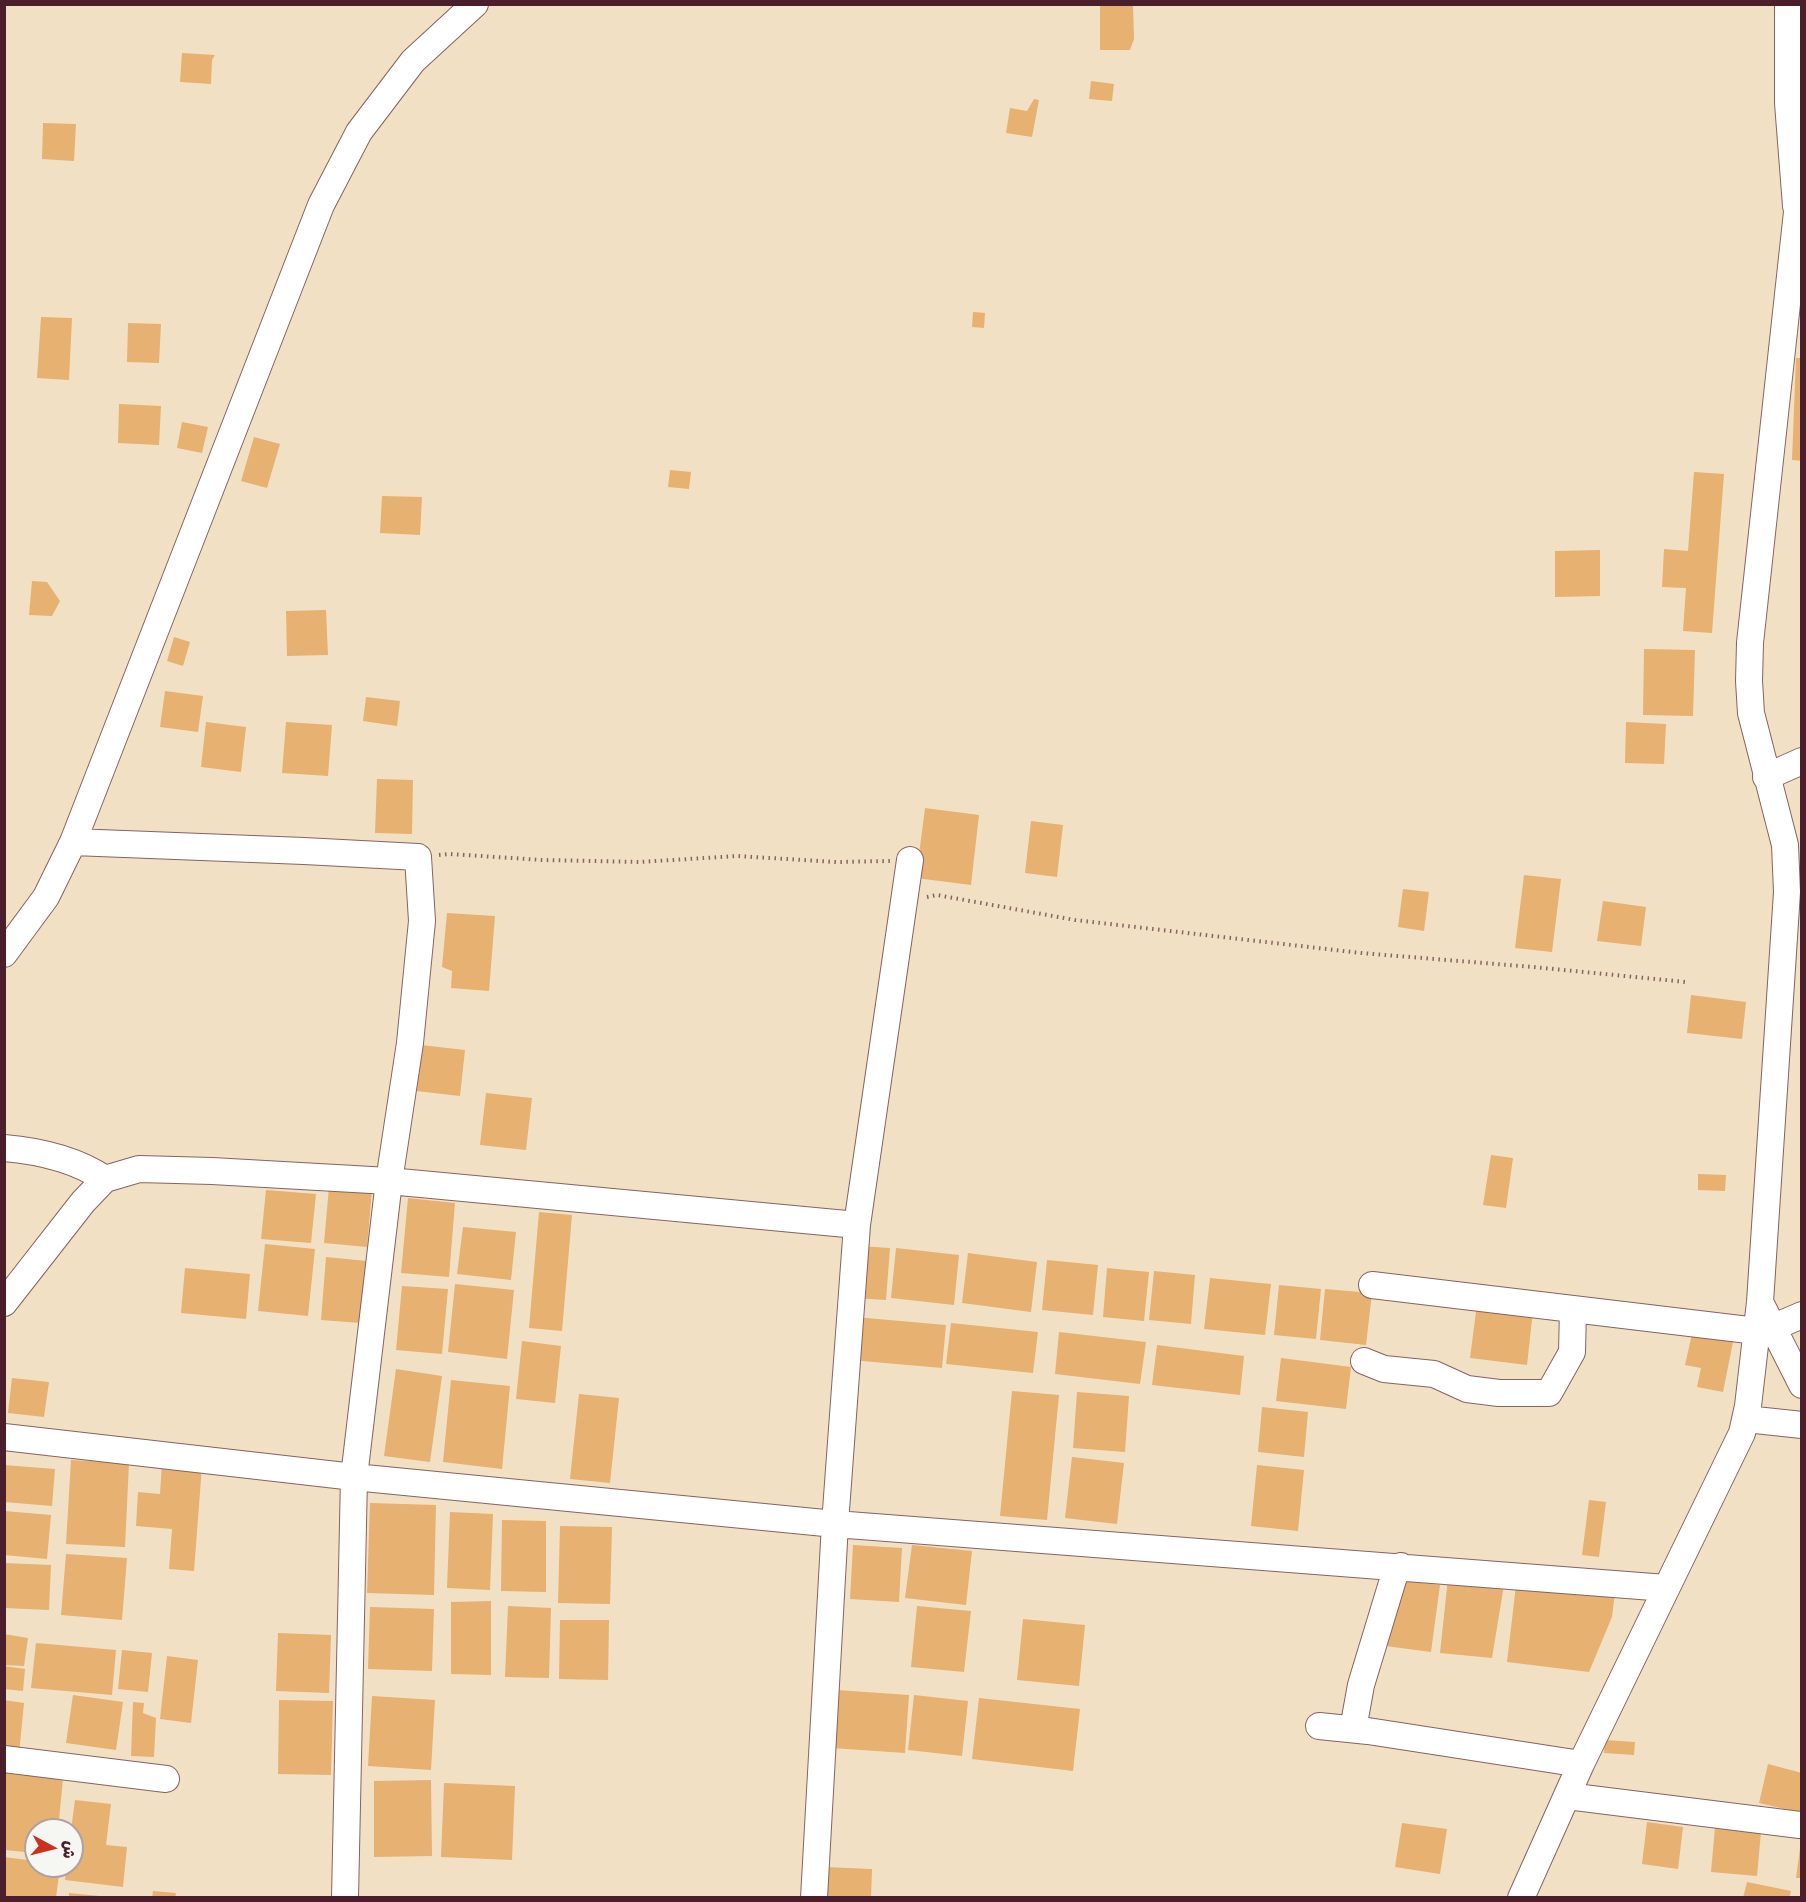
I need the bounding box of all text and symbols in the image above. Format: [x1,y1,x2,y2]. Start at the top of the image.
north arrow [24,1818,84,1878]
text: ش [59,1840,82,1860]

